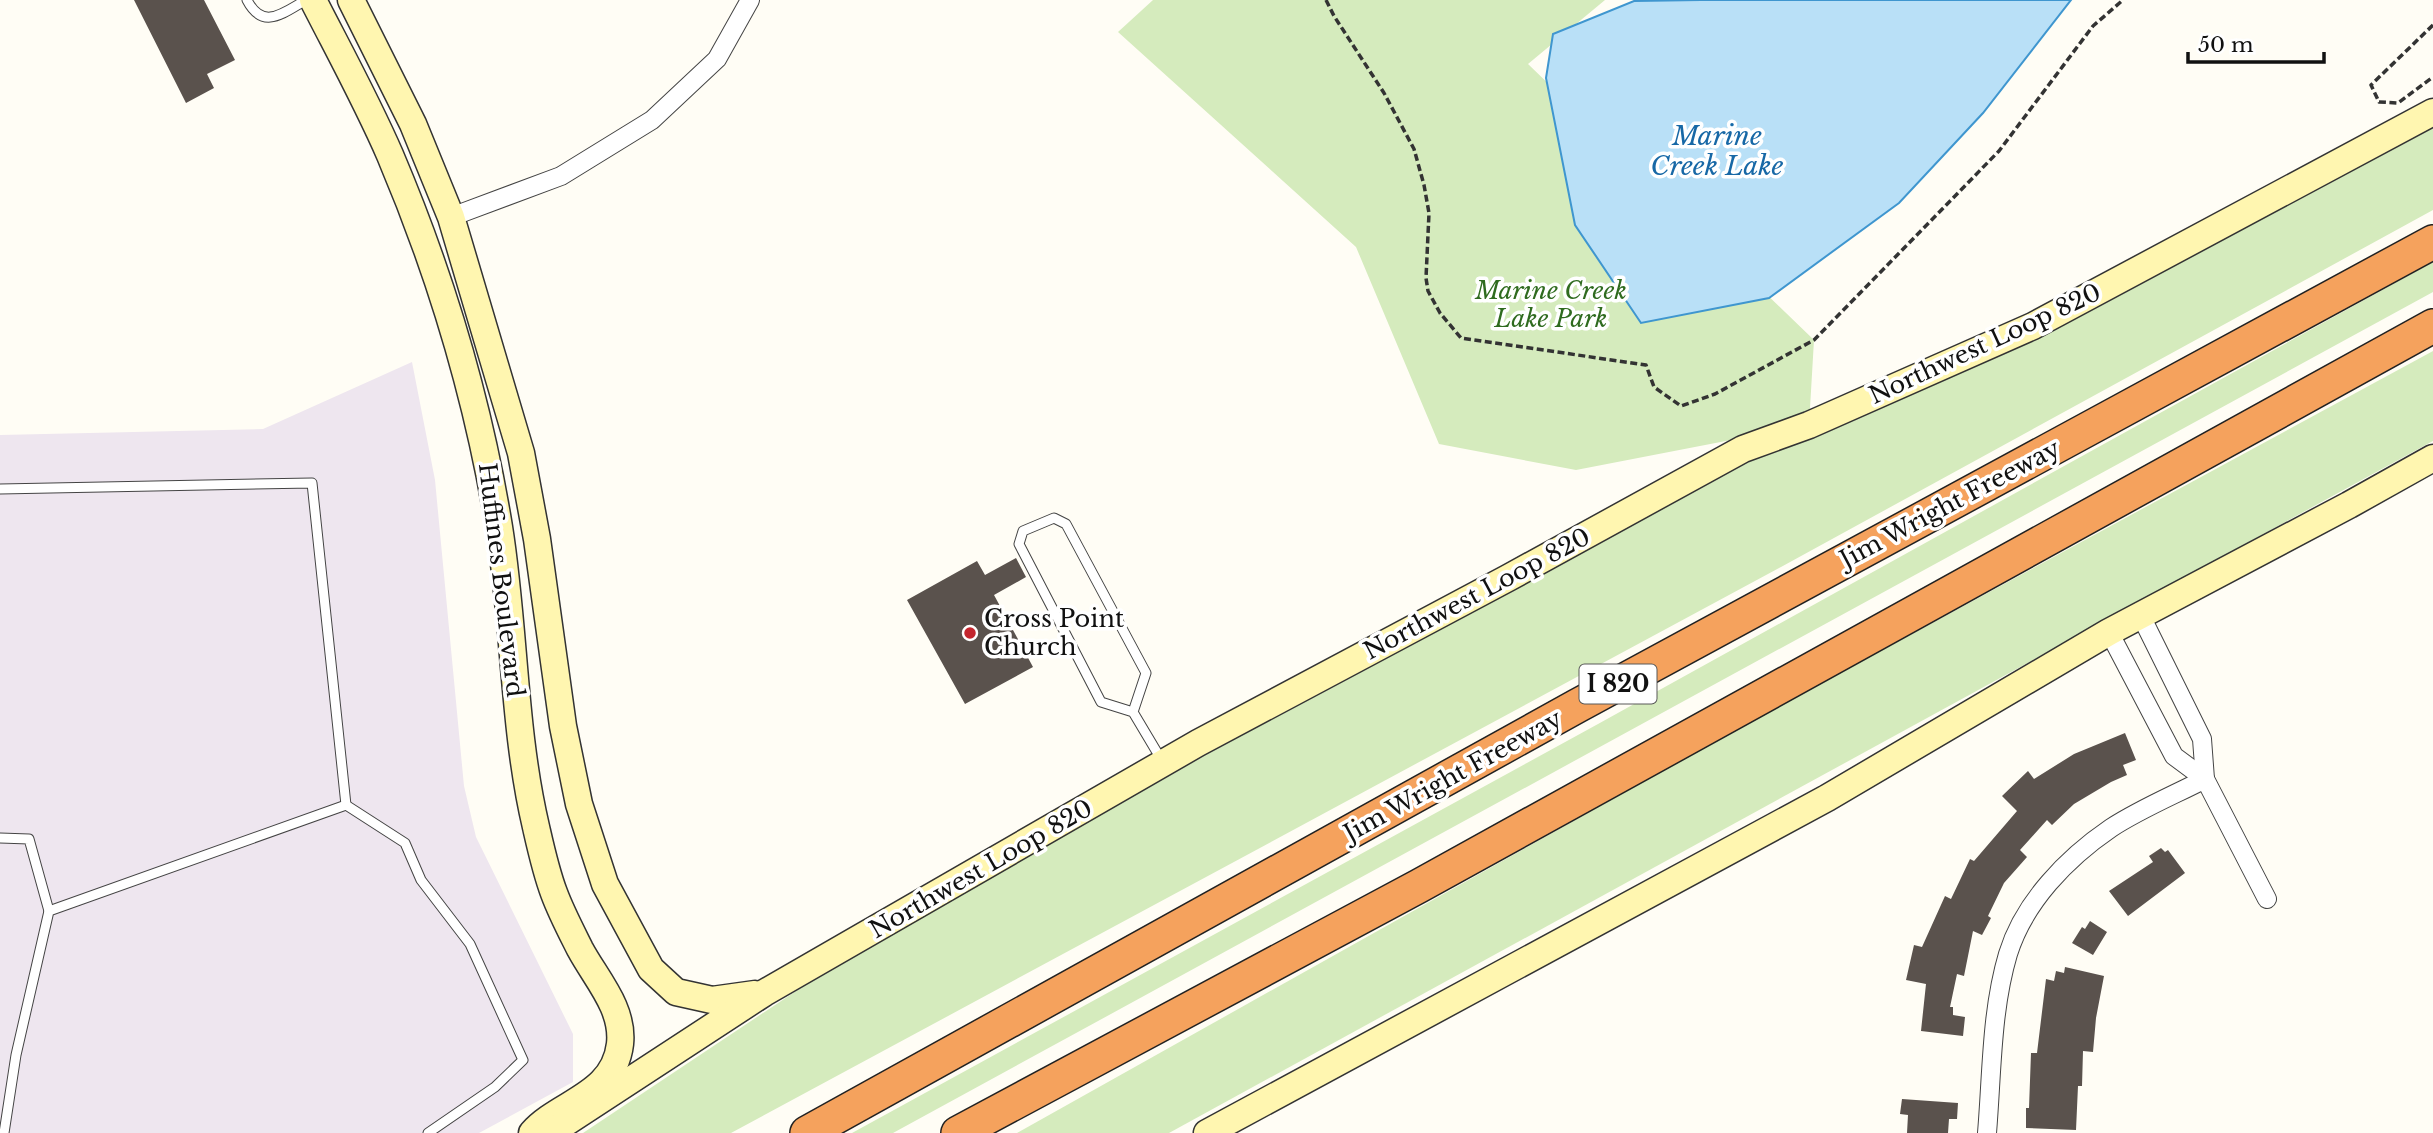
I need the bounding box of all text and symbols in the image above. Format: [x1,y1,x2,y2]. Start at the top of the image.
scale bar [2188,21,2324,65]
text: 50 m [2198,32,2254,58]
water label: Marine Creek Lake [1651,120,1784,182]
park label: Marine Creek Lake Park [1474,276,1627,333]
street label: Northwest Loop 820 [1864,277,2105,410]
street label: Jim Wright Freeway [1832,433,2065,575]
street label: Huffines Boulevard [473,461,530,699]
street label: Northwest Loop 820 [1359,522,1595,666]
place label: Cross Point Church [984,604,1124,661]
marker: Cross Point Church [962,625,978,641]
road number: I 820 [1580,664,1656,704]
street label: Jim Wright Freeway [1336,703,1568,849]
street label: Northwest Loop 820 [864,793,1097,944]

